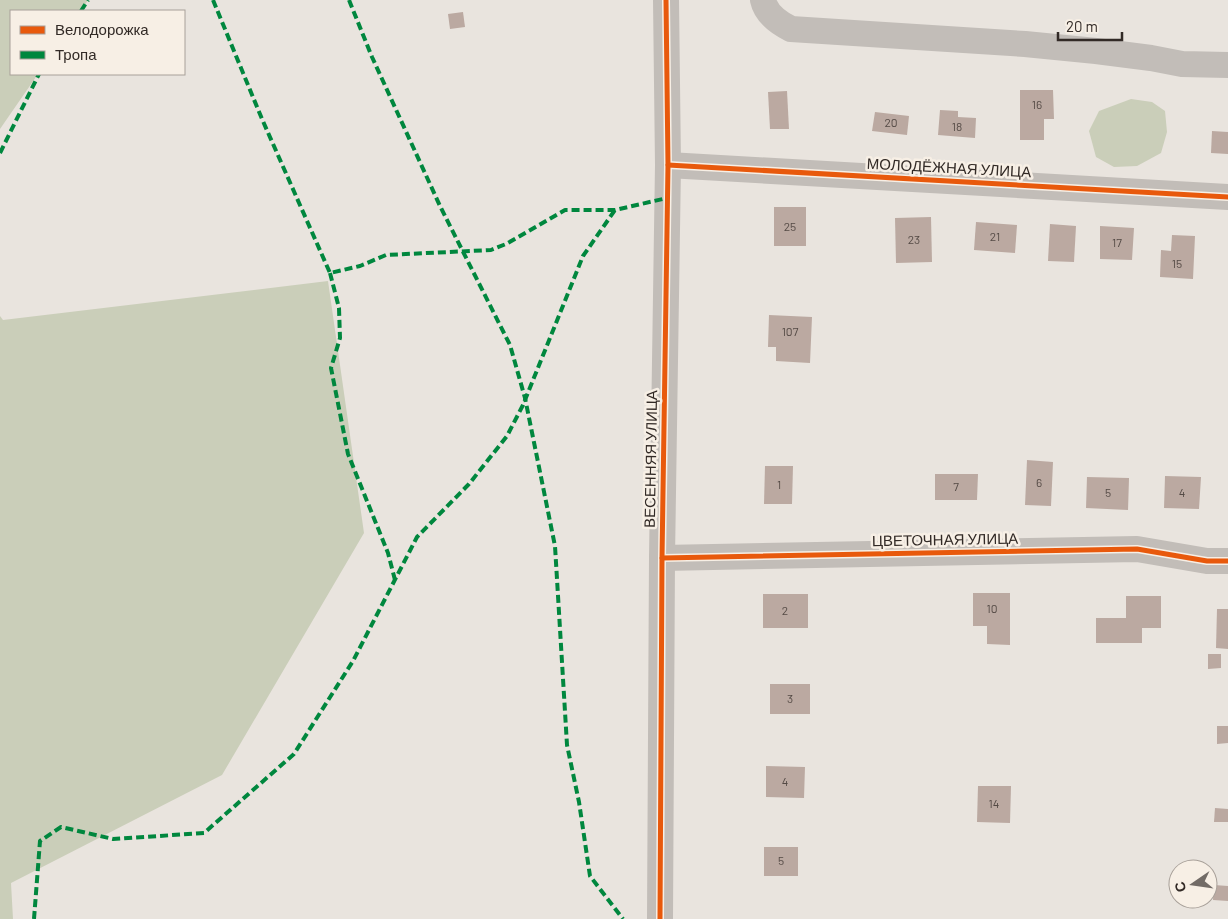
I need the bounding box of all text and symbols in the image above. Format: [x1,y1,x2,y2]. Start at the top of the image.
legend [10,10,185,75]
scale bar [1058,10,1122,42]
text: 20 m [1066,17,1098,35]
text: Велодорожка [55,20,149,38]
text: Тропа [55,45,97,63]
house number: 16 [1032,97,1042,111]
house number: 20 [884,115,898,129]
house number: 18 [952,119,962,133]
street label: МОЛОДЁЖНАЯ УЛИЦА [866,154,1032,180]
house number: 25 [784,219,796,233]
house number: 21 [990,229,1000,243]
house number: 23 [908,232,920,246]
house number: 17 [1112,235,1122,249]
house number: 15 [1172,256,1182,270]
house number: 107 [782,324,799,338]
street label: ВЕСЕННЯЯ УЛИЦА [640,390,660,528]
house number: 6 [1036,475,1042,489]
house number: 1 [777,477,781,491]
house number: 7 [953,479,959,493]
house number: 5 [1105,485,1111,499]
house number: 4 [1179,485,1185,499]
street label: ЦВЕТОЧНАЯ УЛИЦА [872,529,1018,549]
house number: 10 [987,601,997,615]
house number: 2 [782,603,788,617]
house number: 3 [787,691,793,705]
house number: 4 [782,774,788,788]
house number: 14 [989,796,999,810]
house number: 5 [778,853,784,867]
north arrow [1168,859,1218,909]
text: С [1170,880,1189,894]

